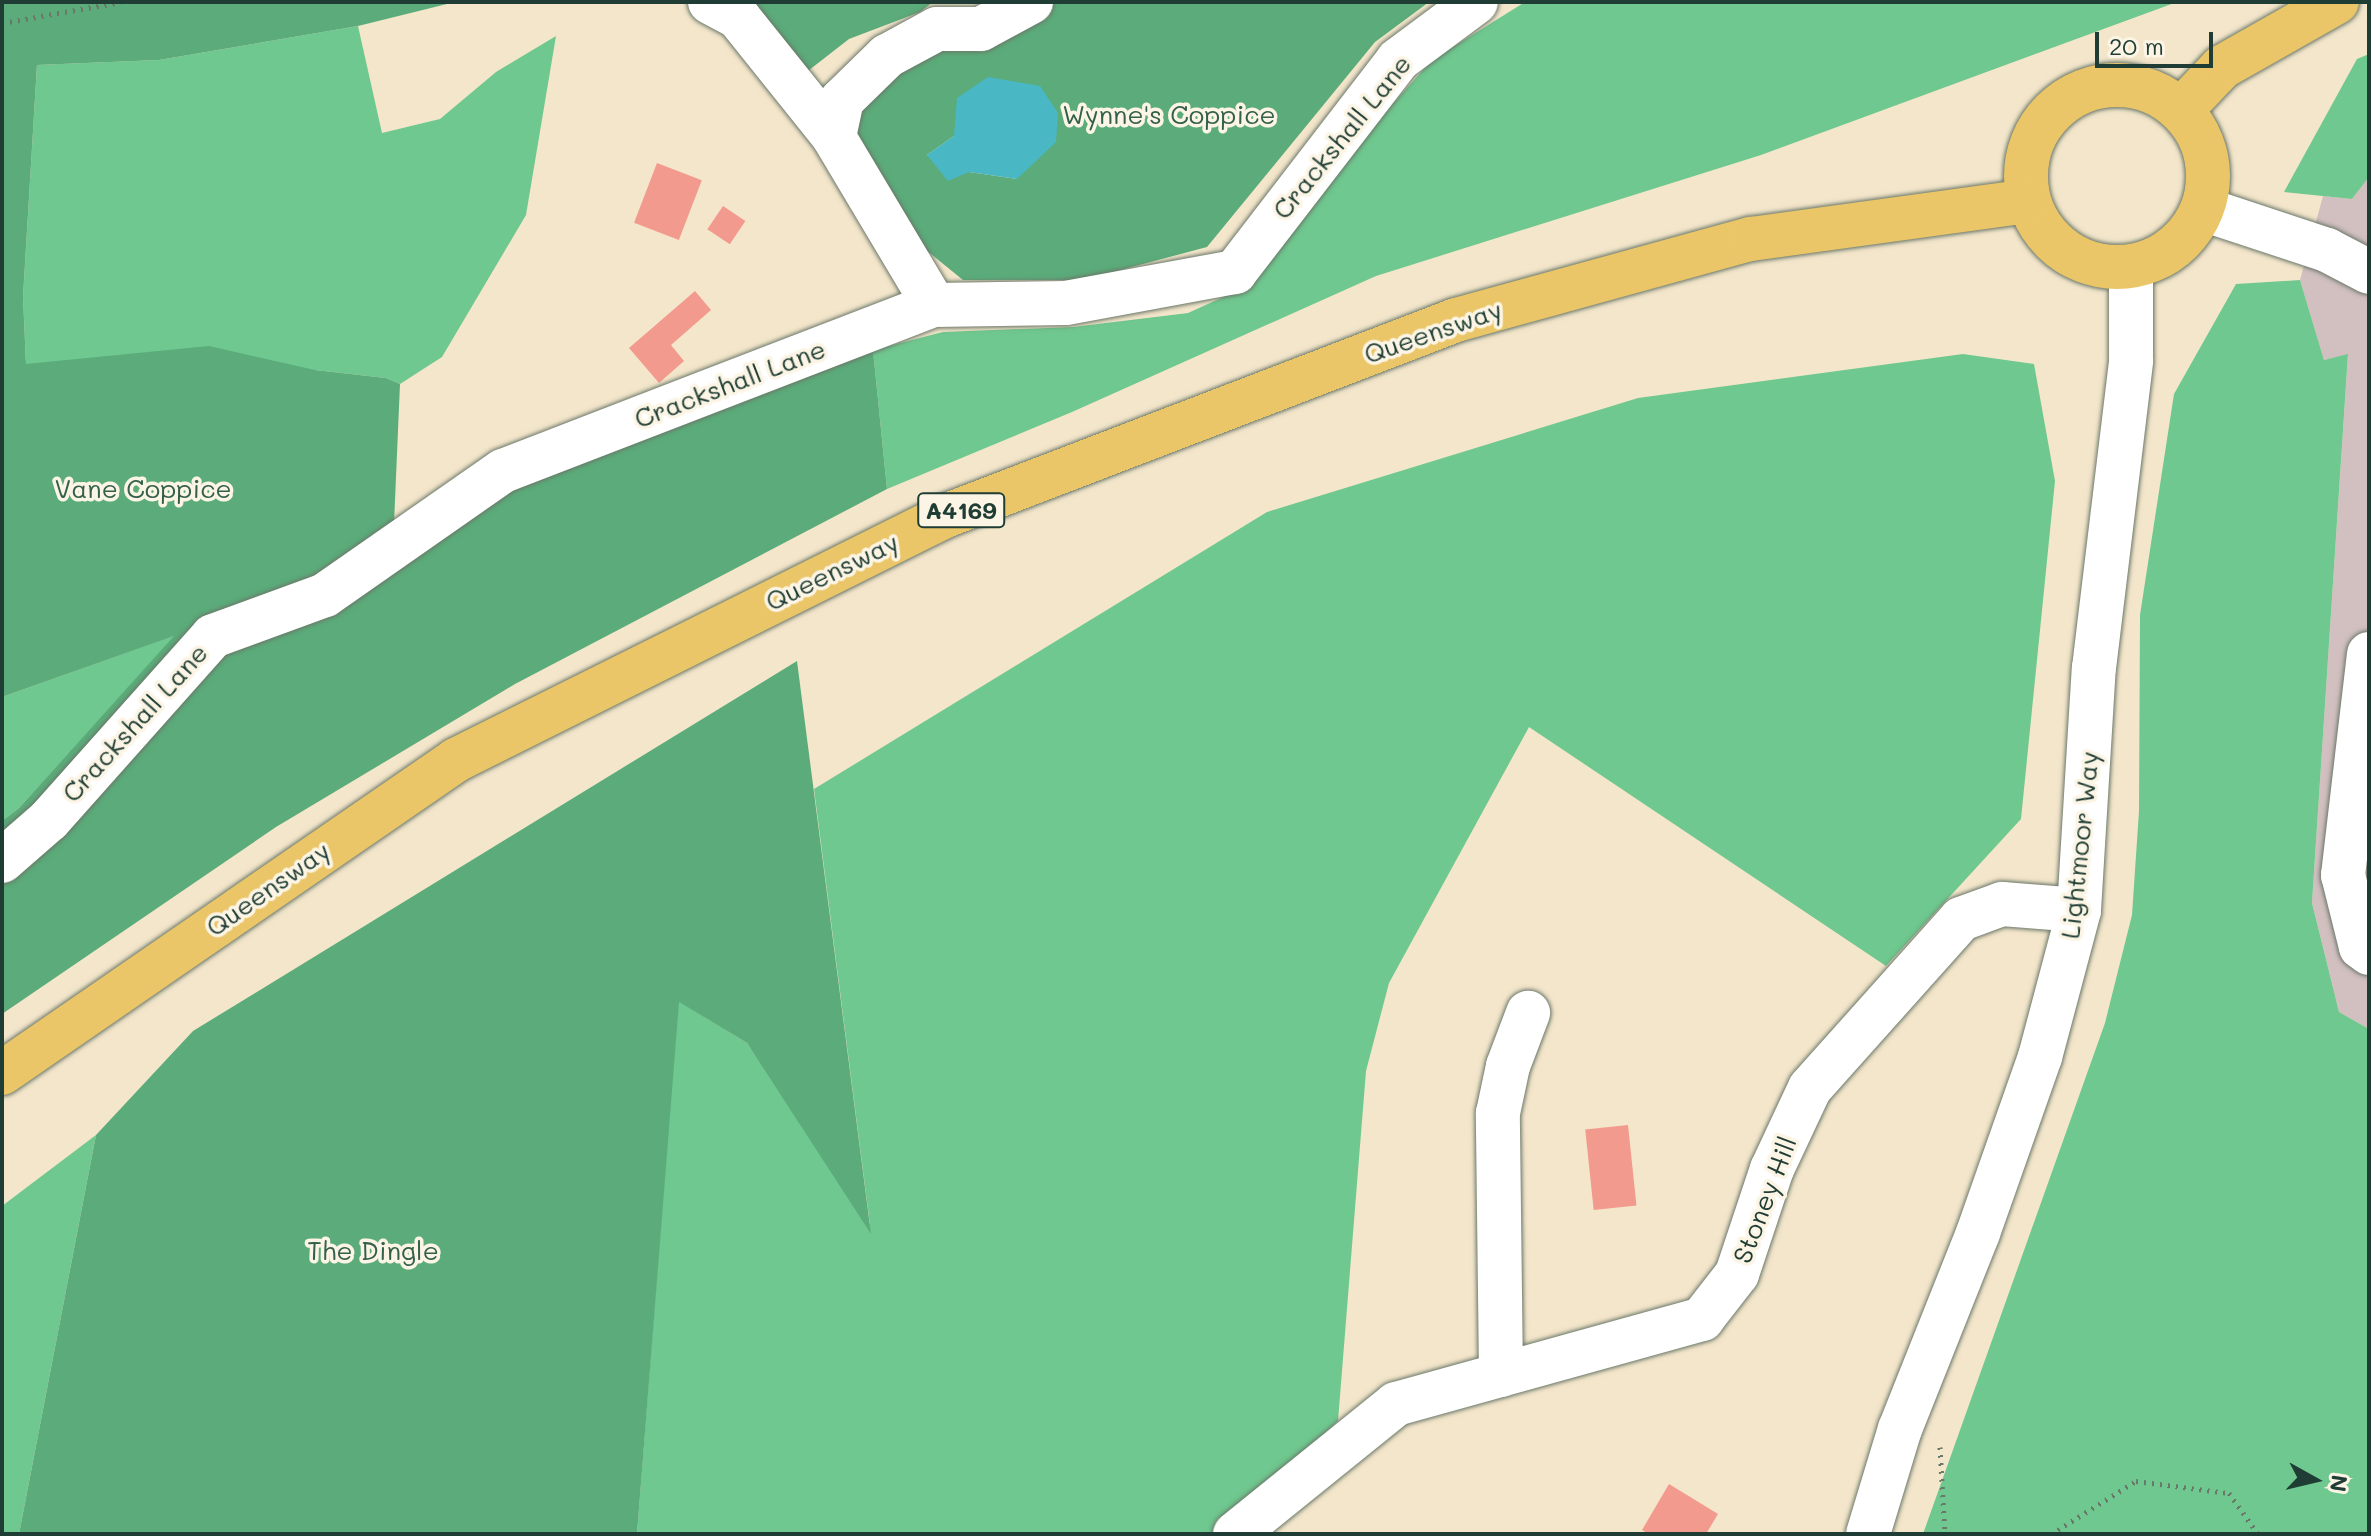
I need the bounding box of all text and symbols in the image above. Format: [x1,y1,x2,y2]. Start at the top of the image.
scale bar [2099,16,2217,66]
text: 20 m [2109,30,2164,61]
street label: Crackshall Lane [1266,49,1418,225]
park label: Wynne's Coppice [1062,99,1276,131]
street label: Queensway [1360,294,1506,370]
street label: Crackshall Lane [630,333,830,435]
park label: Vane Coppice [54,473,232,505]
road number: A4169 [917,490,1005,530]
street label: Queensway [761,526,903,618]
street label: Crackshall Lane [56,637,214,809]
street label: Lightmoor Way [2055,750,2105,940]
street label: Queensway [200,835,336,943]
street label: Stoney Hill [1727,1132,1803,1268]
park label: The Dingle [307,1235,439,1267]
north arrow [2275,1440,2355,1520]
text: N [2324,1473,2355,1494]

